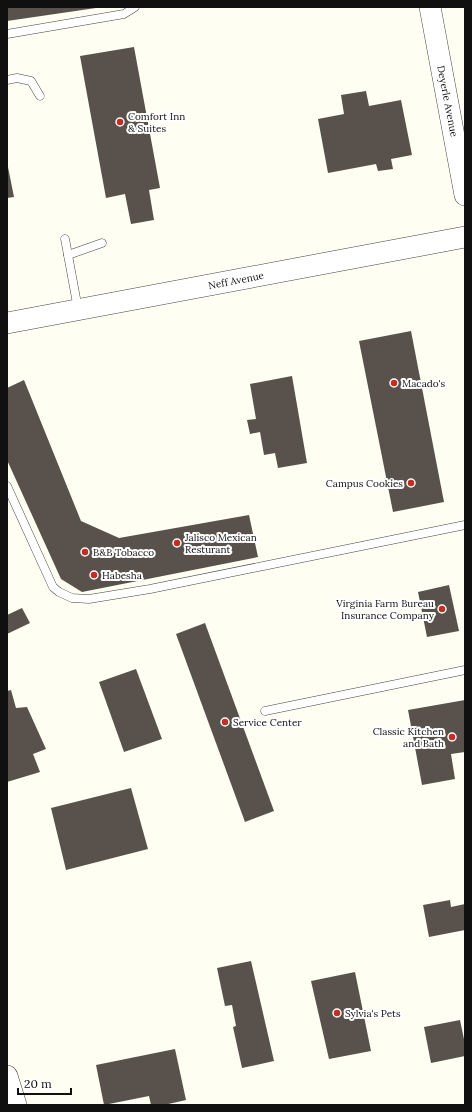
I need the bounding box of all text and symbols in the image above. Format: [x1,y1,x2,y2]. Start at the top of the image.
street label: Deyerle Avenue [434,64,461,138]
place label: Comfort Inn & Suites [128,110,185,135]
marker: Comfort Inn & Suites [115,117,125,127]
street label: Neff Avenue [207,269,266,292]
place label: Macado's [402,377,446,390]
marker: Macado's [389,378,399,388]
place label: Campus Cookies [326,477,403,490]
marker: Campus Cookies [406,478,416,488]
place label: Jalisco Mexican Resturant [184,531,257,556]
marker: Jalisco Mexican Resturant [172,538,182,548]
place label: B&B Tobacco [93,546,154,559]
marker: B&B Tobacco [80,547,90,557]
place label: Habesha [102,569,142,582]
marker: Habesha [89,570,99,580]
place label: Virginia Farm Bureau Insurance Company [335,597,435,622]
marker: Virginia Farm Bureau Insurance Company [437,604,447,614]
place label: Service Center [233,716,302,729]
marker: Service Center [220,717,230,727]
place label: Classic Kitchen and Bath [373,725,444,750]
marker: Classic Kitchen and Bath [447,732,457,742]
place label: Sylvia's Pets [345,1007,401,1020]
marker: Sylvia's Pets [332,1008,342,1018]
scale bar [18,1070,71,1096]
text: 20 m [24,1076,52,1091]

